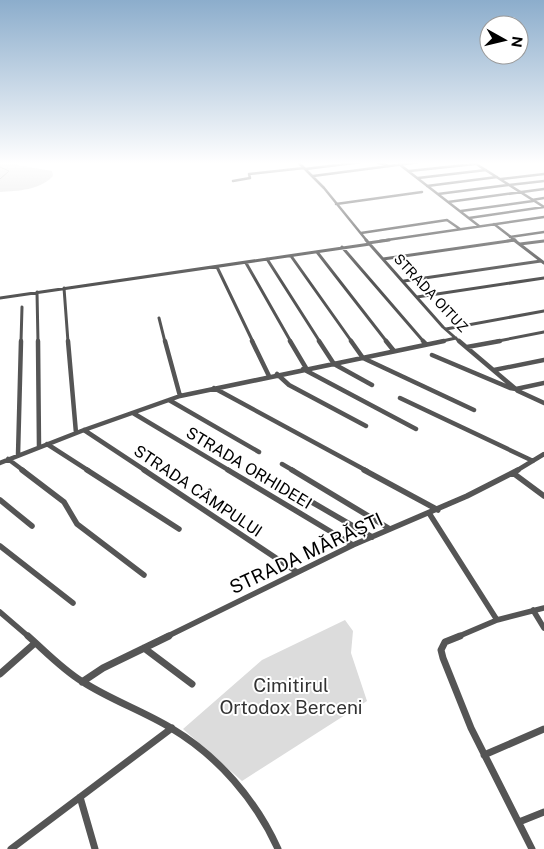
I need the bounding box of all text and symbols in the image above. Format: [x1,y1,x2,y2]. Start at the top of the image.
north arrow [479,15,529,65]
text: N [508,35,526,48]
street label: STRADA OITUZ [391,251,471,335]
street label: STRADA ORHIDEEI [183,423,315,513]
street label: STRADA CÂMPULUI [130,440,266,541]
street label: STRADA MĂRĂȘTI [226,508,386,598]
park label: Cimitirul Ortodox Berceni [219,674,363,718]

